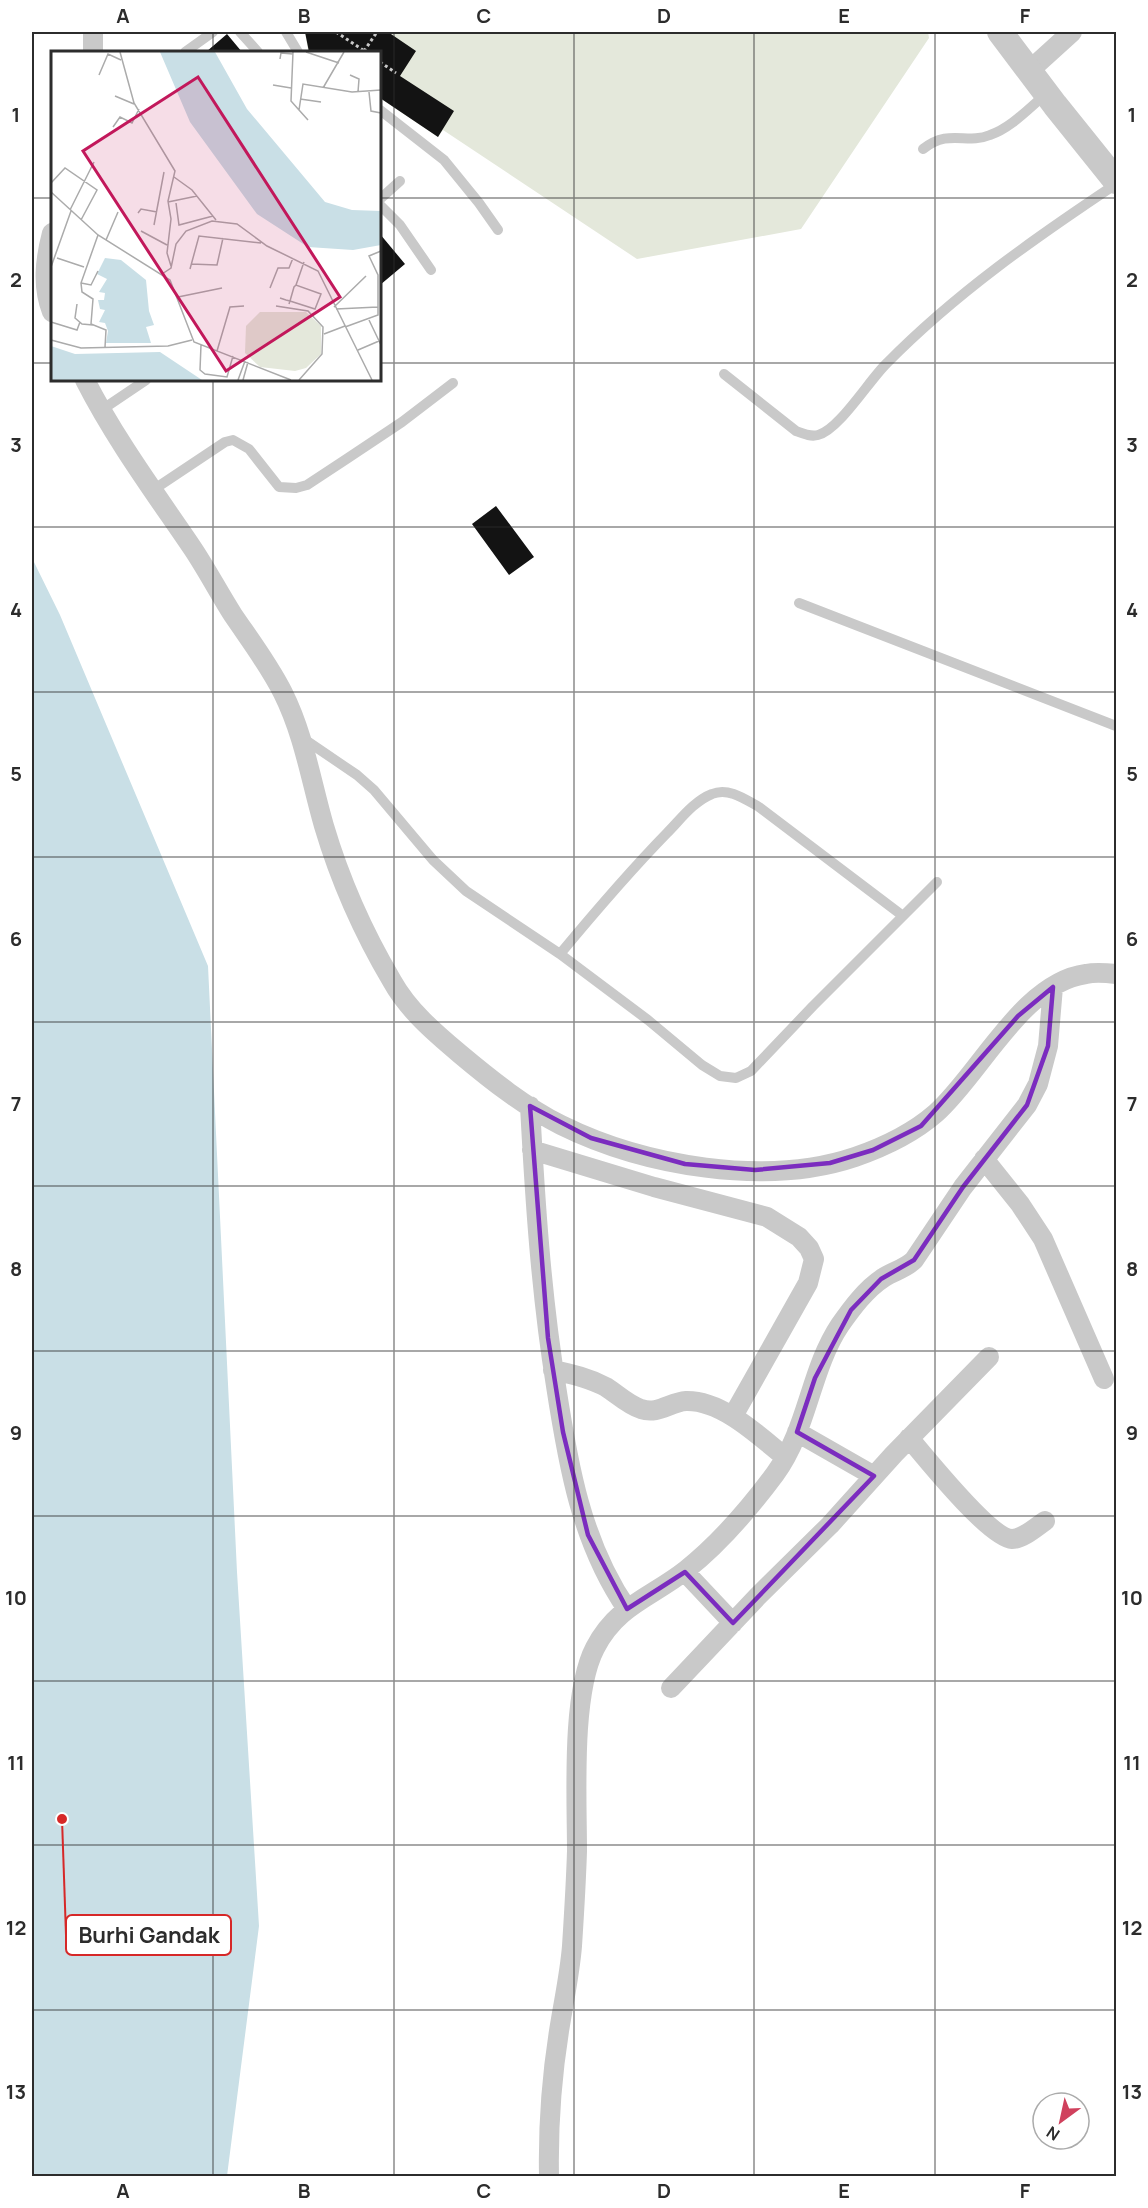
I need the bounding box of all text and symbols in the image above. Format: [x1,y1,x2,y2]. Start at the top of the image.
text: A [116,2,130,29]
text: B [298,2,311,29]
text: C [477,2,491,29]
text: D [657,2,671,29]
text: E [838,2,850,29]
text: F [1020,2,1031,29]
inset map [51,51,381,381]
text: 1 [12,101,20,128]
text: 1 [1128,101,1136,128]
text: 2 [10,266,22,293]
text: 2 [1126,266,1138,293]
text: 3 [10,431,22,458]
text: 3 [1126,431,1138,458]
text: 4 [10,596,22,623]
text: 4 [1126,596,1138,623]
text: 5 [10,760,22,787]
text: 5 [1126,760,1138,787]
text: 6 [10,925,22,952]
text: 6 [1126,925,1138,952]
text: 7 [11,1090,21,1117]
text: 7 [1127,1090,1137,1117]
text: 8 [10,1255,22,1282]
text: 8 [1126,1255,1138,1282]
text: 9 [10,1419,22,1446]
text: 9 [1126,1419,1138,1446]
text: 10 [5,1584,27,1611]
text: 10 [1121,1584,1143,1611]
text: 11 [7,1749,25,1776]
text: 11 [1123,1749,1141,1776]
text: 12 [6,1914,26,1941]
text: 12 [1122,1914,1142,1941]
callout: Burhi Gandak [66,1915,231,1955]
text: Burhi Gandak [78,1920,221,1950]
text: 13 [6,2078,26,2105]
text: 13 [1122,2078,1142,2105]
north arrow [1031,2091,1091,2151]
text: N [1042,2121,1064,2146]
text: A [116,2177,130,2204]
text: B [298,2177,311,2204]
text: C [477,2177,491,2204]
text: D [657,2177,671,2204]
text: E [838,2177,850,2204]
text: F [1020,2177,1031,2204]

